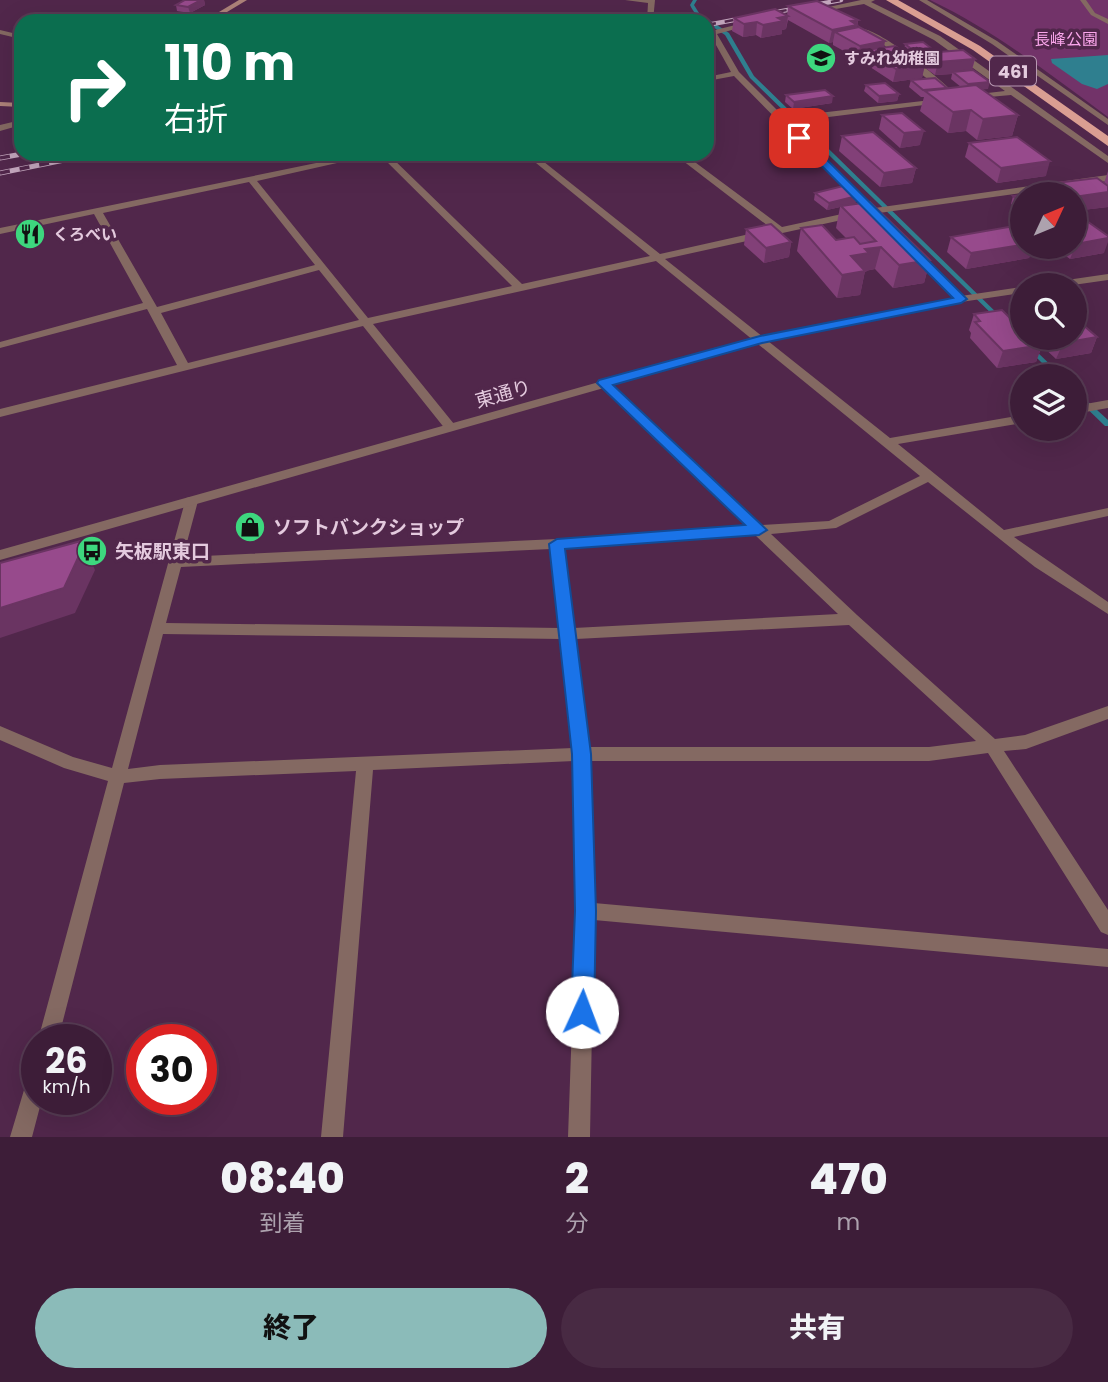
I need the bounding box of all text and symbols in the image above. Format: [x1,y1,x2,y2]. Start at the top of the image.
park label: 長峰公園 [1034,28,1098,51]
text: 110 m [164,29,295,97]
school or university icon: すみれ幼稚園 [804,41,838,75]
icon: right [49,42,140,133]
place label: すみれ幼稚園 [844,47,940,70]
road number: 461 [990,56,1036,86]
text: 右折 [164,96,228,141]
pin [769,108,829,168]
icon: arrive [780,119,818,157]
north arrow [1010,182,1087,259]
map controls [1010,182,1087,441]
restaurant icon: くろべい [13,217,47,251]
place label: くろべい [53,223,117,246]
button: search [1010,273,1087,350]
button: layers [1010,364,1087,441]
street label: 東通り [472,373,534,415]
shop icon: ソフトバンクショップ [233,510,267,544]
place label: ソフトバンクショップ [273,514,464,541]
bus stop icon: 矢板駅東口 [75,534,109,568]
place label: 矢板駅東口 [115,538,210,565]
position arrow [545,975,619,1049]
speed limit sign: 30 [126,1024,217,1115]
text: 26 [45,1036,88,1085]
text: km/h [43,1074,90,1099]
text: 08:40 [220,1149,345,1208]
text: 2 [565,1149,589,1208]
text: 470 [809,1150,888,1209]
text: m [837,1206,860,1238]
text: 到着 [259,1207,305,1239]
text: 分 [565,1207,588,1239]
button: 終了 [35,1288,547,1368]
button: 共有 [561,1288,1073,1368]

